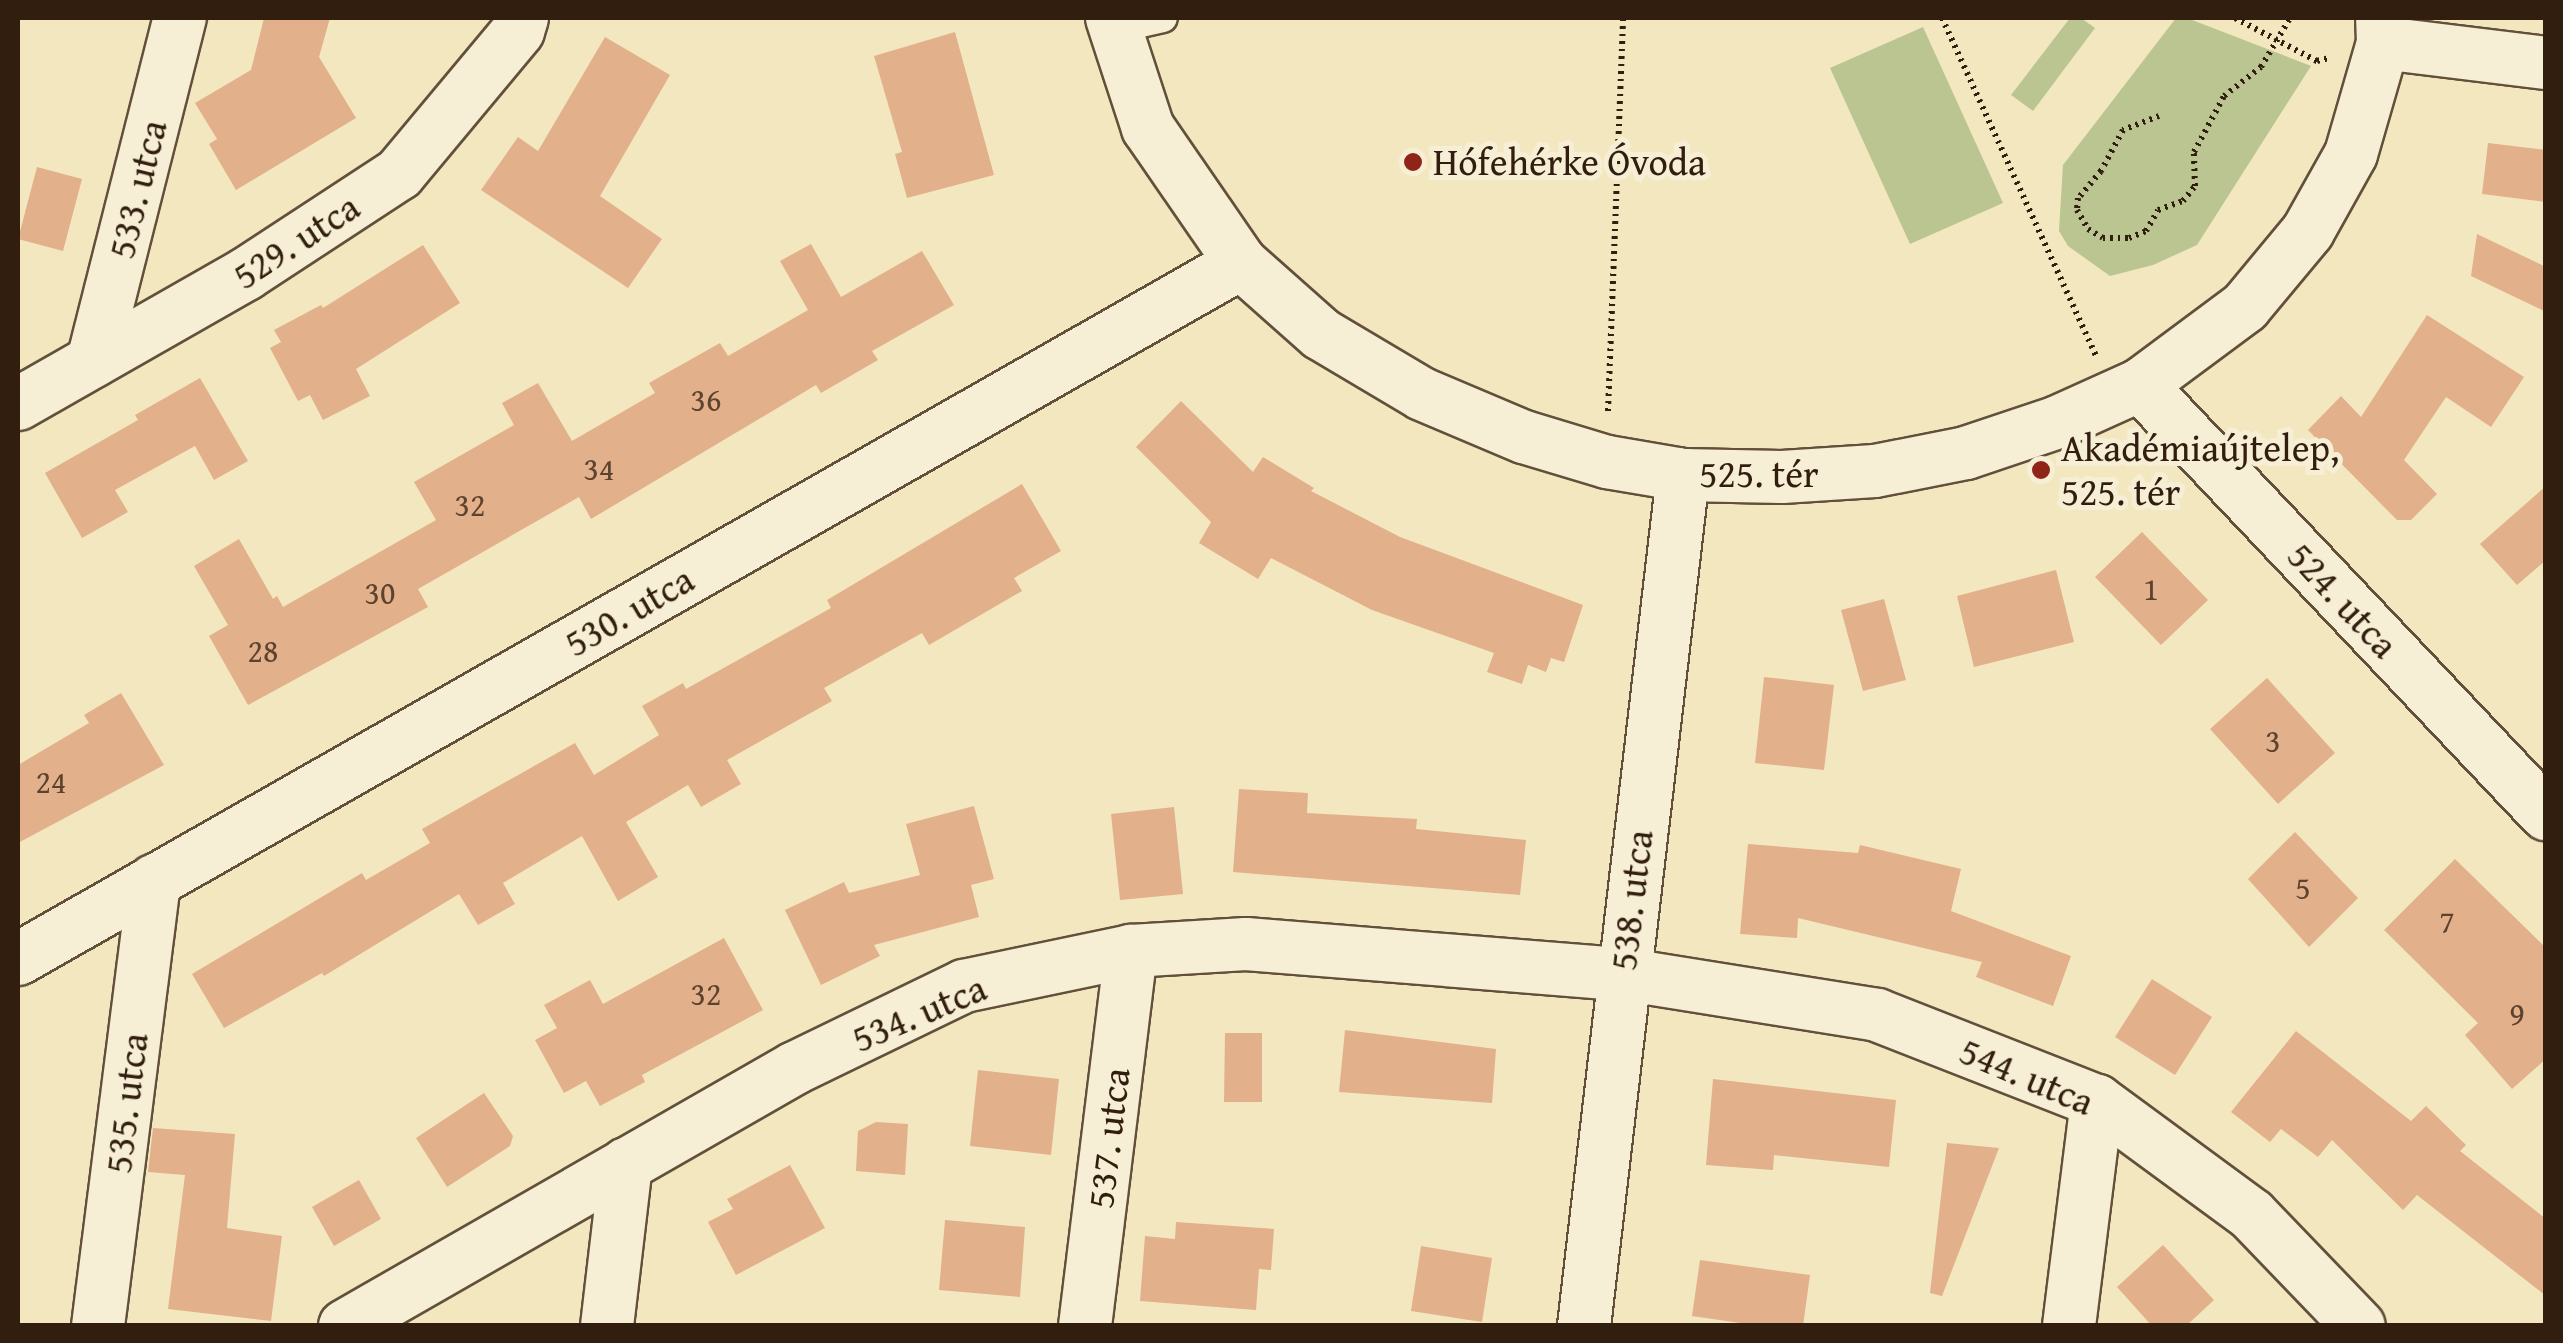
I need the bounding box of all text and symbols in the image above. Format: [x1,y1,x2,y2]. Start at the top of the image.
street label: 533. utca [98,115,176,263]
place label: Hófehérke Óvoda [1433,139,1706,185]
marker: Hófehérke Óvoda [1402,151,1424,173]
street label: 529. utca [224,183,368,299]
house number: 36 [691,381,721,419]
place label: Akadémiaújtelep, 525. tér [2061,425,2339,514]
house number: 34 [584,450,614,488]
street label: 525. tér [1699,451,1819,497]
marker: Akadémiaújtelep, 525. tér [2030,459,2052,481]
house number: 32 [455,486,485,524]
street label: 524. utca [2278,533,2408,667]
street label: 530. utca [556,556,702,666]
house number: 1 [2143,570,2159,608]
house number: 30 [365,574,395,612]
house number: 28 [248,632,278,670]
house number: 3 [2265,722,2281,760]
house number: 24 [36,763,66,801]
street label: 538. utca [1600,827,1662,973]
house number: 5 [2295,869,2311,907]
house number: 7 [2439,903,2455,941]
street label: 534. utca [845,964,993,1062]
house number: 32 [691,975,721,1013]
house number: 9 [2509,995,2525,1033]
street label: 544. utca [1953,1027,2101,1125]
street label: 535. utca [95,1030,157,1176]
street label: 537. utca [1077,1065,1139,1211]

